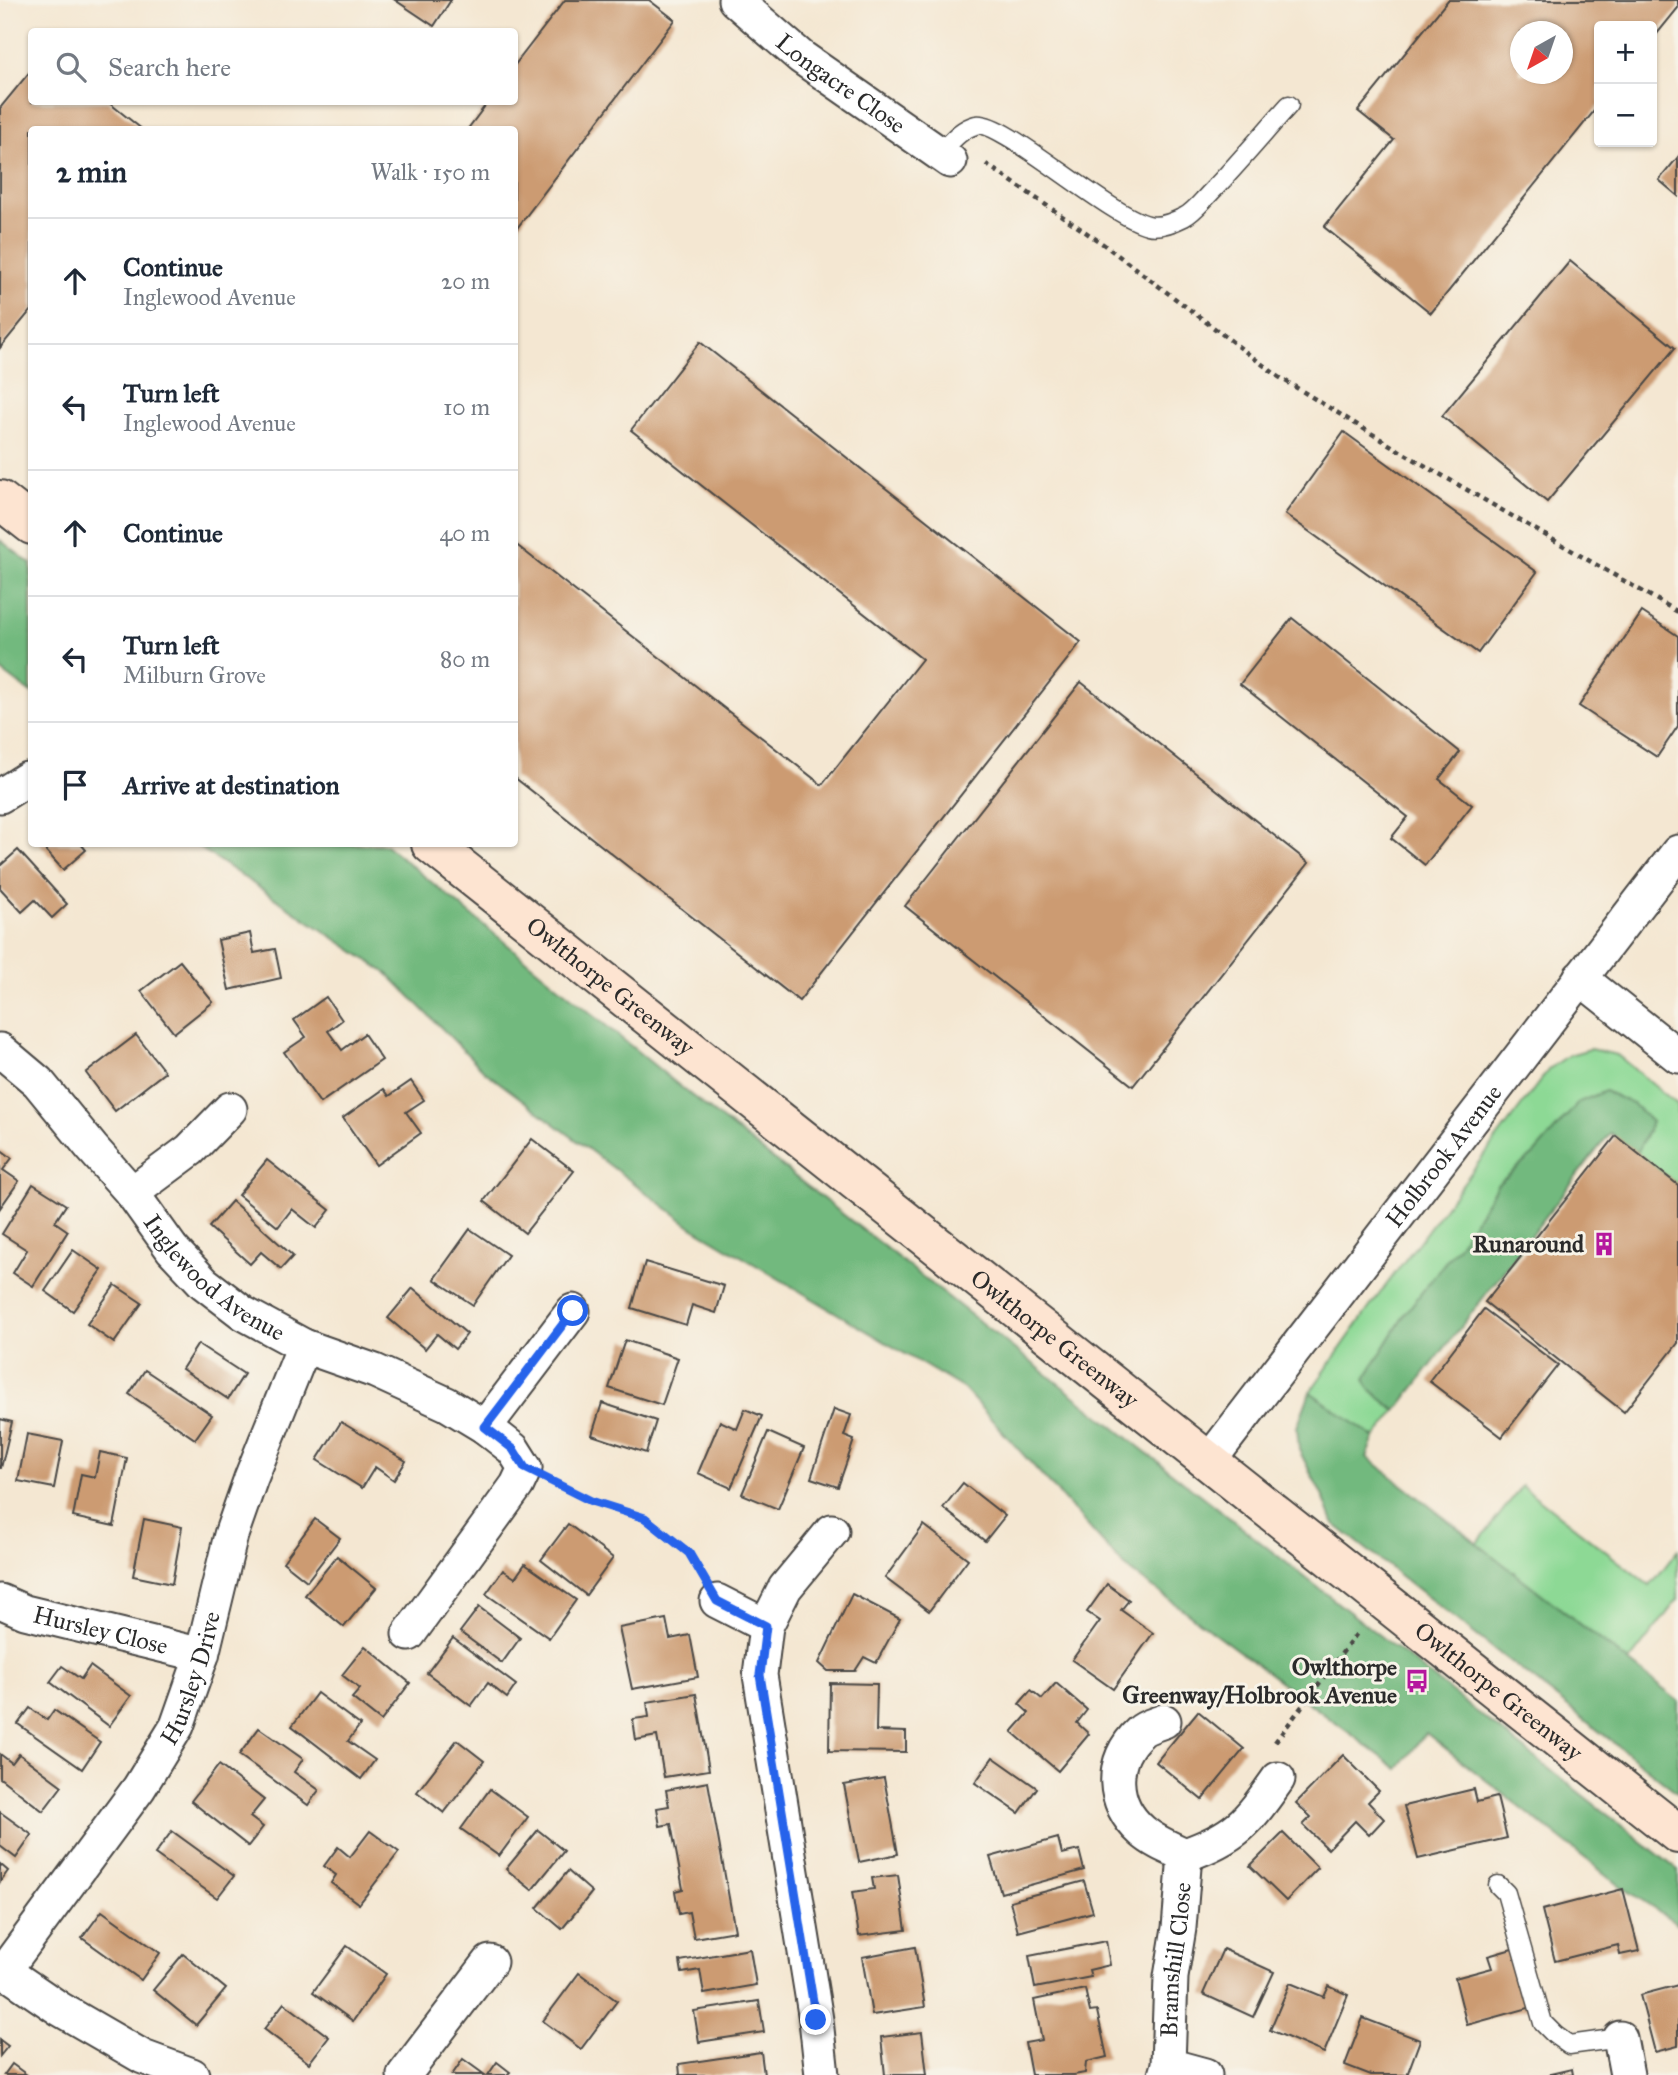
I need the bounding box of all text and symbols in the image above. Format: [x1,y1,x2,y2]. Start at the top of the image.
north arrow [1510,21,1573,84]
map controls [1594,21,1657,147]
button: + [1594,21,1657,84]
street label: Longacre Close [770,27,911,140]
search box [28,28,518,105]
icon: search [52,48,90,86]
text: Search here [108,51,231,83]
button: − [1594,84,1657,147]
text: 2 min [56,154,127,190]
text: Walk · 150 m [370,158,490,186]
text: Continue [123,251,223,283]
icon: ahead [56,262,94,300]
text: 20 m [441,267,490,295]
text: Inglewood Avenue [123,283,296,311]
text: Turn left [123,377,219,409]
icon: left [56,388,94,426]
text: 10 m [443,393,490,421]
text: Inglewood Avenue [123,409,296,437]
icon: ahead [56,514,94,552]
text: Continue [123,517,223,549]
text: 40 m [440,519,490,547]
text: Turn left [123,629,219,661]
icon: left [56,640,94,678]
text: 80 m [440,645,490,673]
text: Milburn Grove [123,661,266,689]
icon: arrive [56,766,94,804]
text: Arrive at destination [123,769,340,801]
street label: Owlthorpe Greenway [520,910,701,1063]
street label: Holbrook Avenue [1379,1079,1508,1233]
street label: Inglewood Avenue [137,1208,290,1348]
place label: Runaround [1472,1229,1585,1259]
building icon: Runaround [1590,1230,1618,1258]
street label: Owlthorpe Greenway [964,1263,1145,1415]
route start [557,1295,588,1326]
street label: Hursley Close [30,1600,171,1661]
street label: Hursley Drive [154,1608,227,1751]
street label: Owlthorpe Greenway [1408,1616,1589,1768]
place label: Owlthorpe Greenway/Holbrook Avenue [1122,1652,1397,1710]
bus stop icon: Owlthorpe Greenway/Holbrook Avenue [1403,1667,1431,1695]
street label: Bramshill Close [1154,1881,1198,2038]
route end [800,2004,831,2035]

